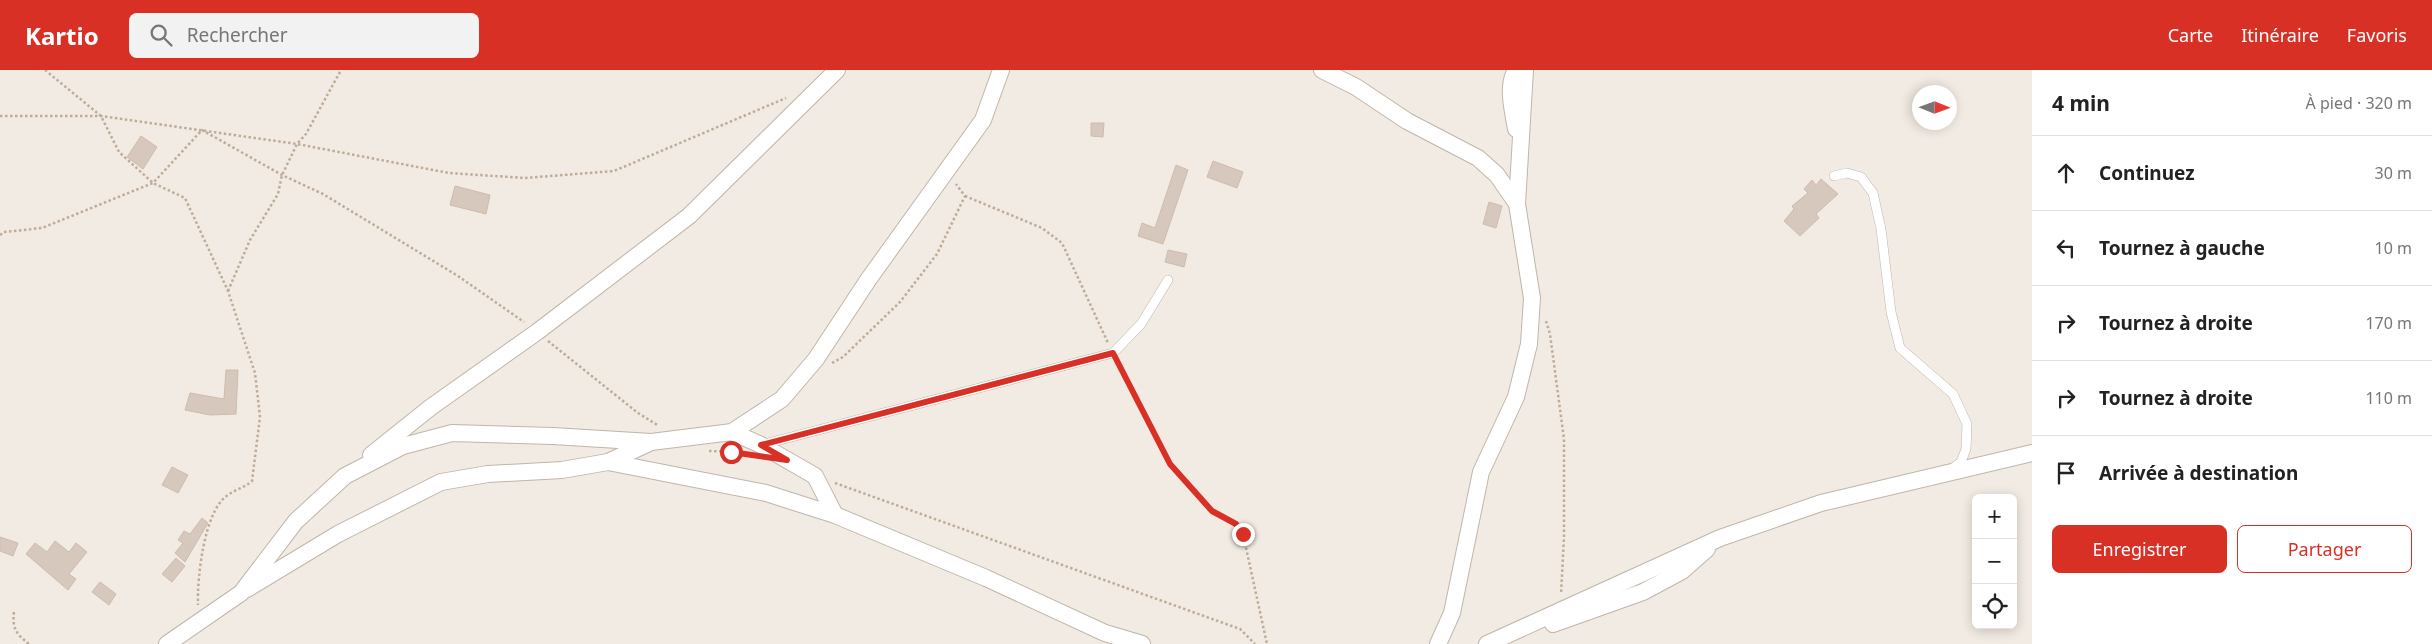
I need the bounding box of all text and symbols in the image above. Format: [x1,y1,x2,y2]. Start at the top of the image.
search box [129,13,479,58]
text: Kartio [25,19,99,52]
icon: search [147,21,175,49]
text: Rechercher [187,22,288,48]
text: Carte [2168,23,2213,47]
text: Itinéraire [2241,23,2319,47]
text: Favoris [2347,23,2407,47]
north arrow [1912,85,1957,130]
text: 4 min [2052,89,2110,117]
text: À pied · 320 m [2306,92,2412,114]
icon: ahead [2052,159,2080,187]
text: Continuez [2099,160,2195,186]
text: 30 m [2375,162,2412,184]
icon: left [2052,234,2080,262]
text: Tournez à gauche [2099,235,2265,261]
text: 10 m [2375,237,2412,259]
icon: right [2052,309,2080,337]
text: Tournez à droite [2099,310,2253,336]
text: 170 m [2365,312,2412,334]
icon: right [2052,384,2080,412]
text: Tournez à droite [2099,385,2253,411]
text: 110 m [2365,387,2412,409]
route start [720,441,743,464]
icon: arrive [2052,459,2080,487]
text: Arrivée à destination [2099,460,2298,486]
map controls [1972,494,2017,629]
button: + [1972,494,2017,539]
route end [1232,523,1255,546]
button: Enregistrer [2052,525,2227,573]
button: Partager [2237,525,2412,573]
button: − [1972,539,2017,584]
button: locate [1972,584,2017,629]

